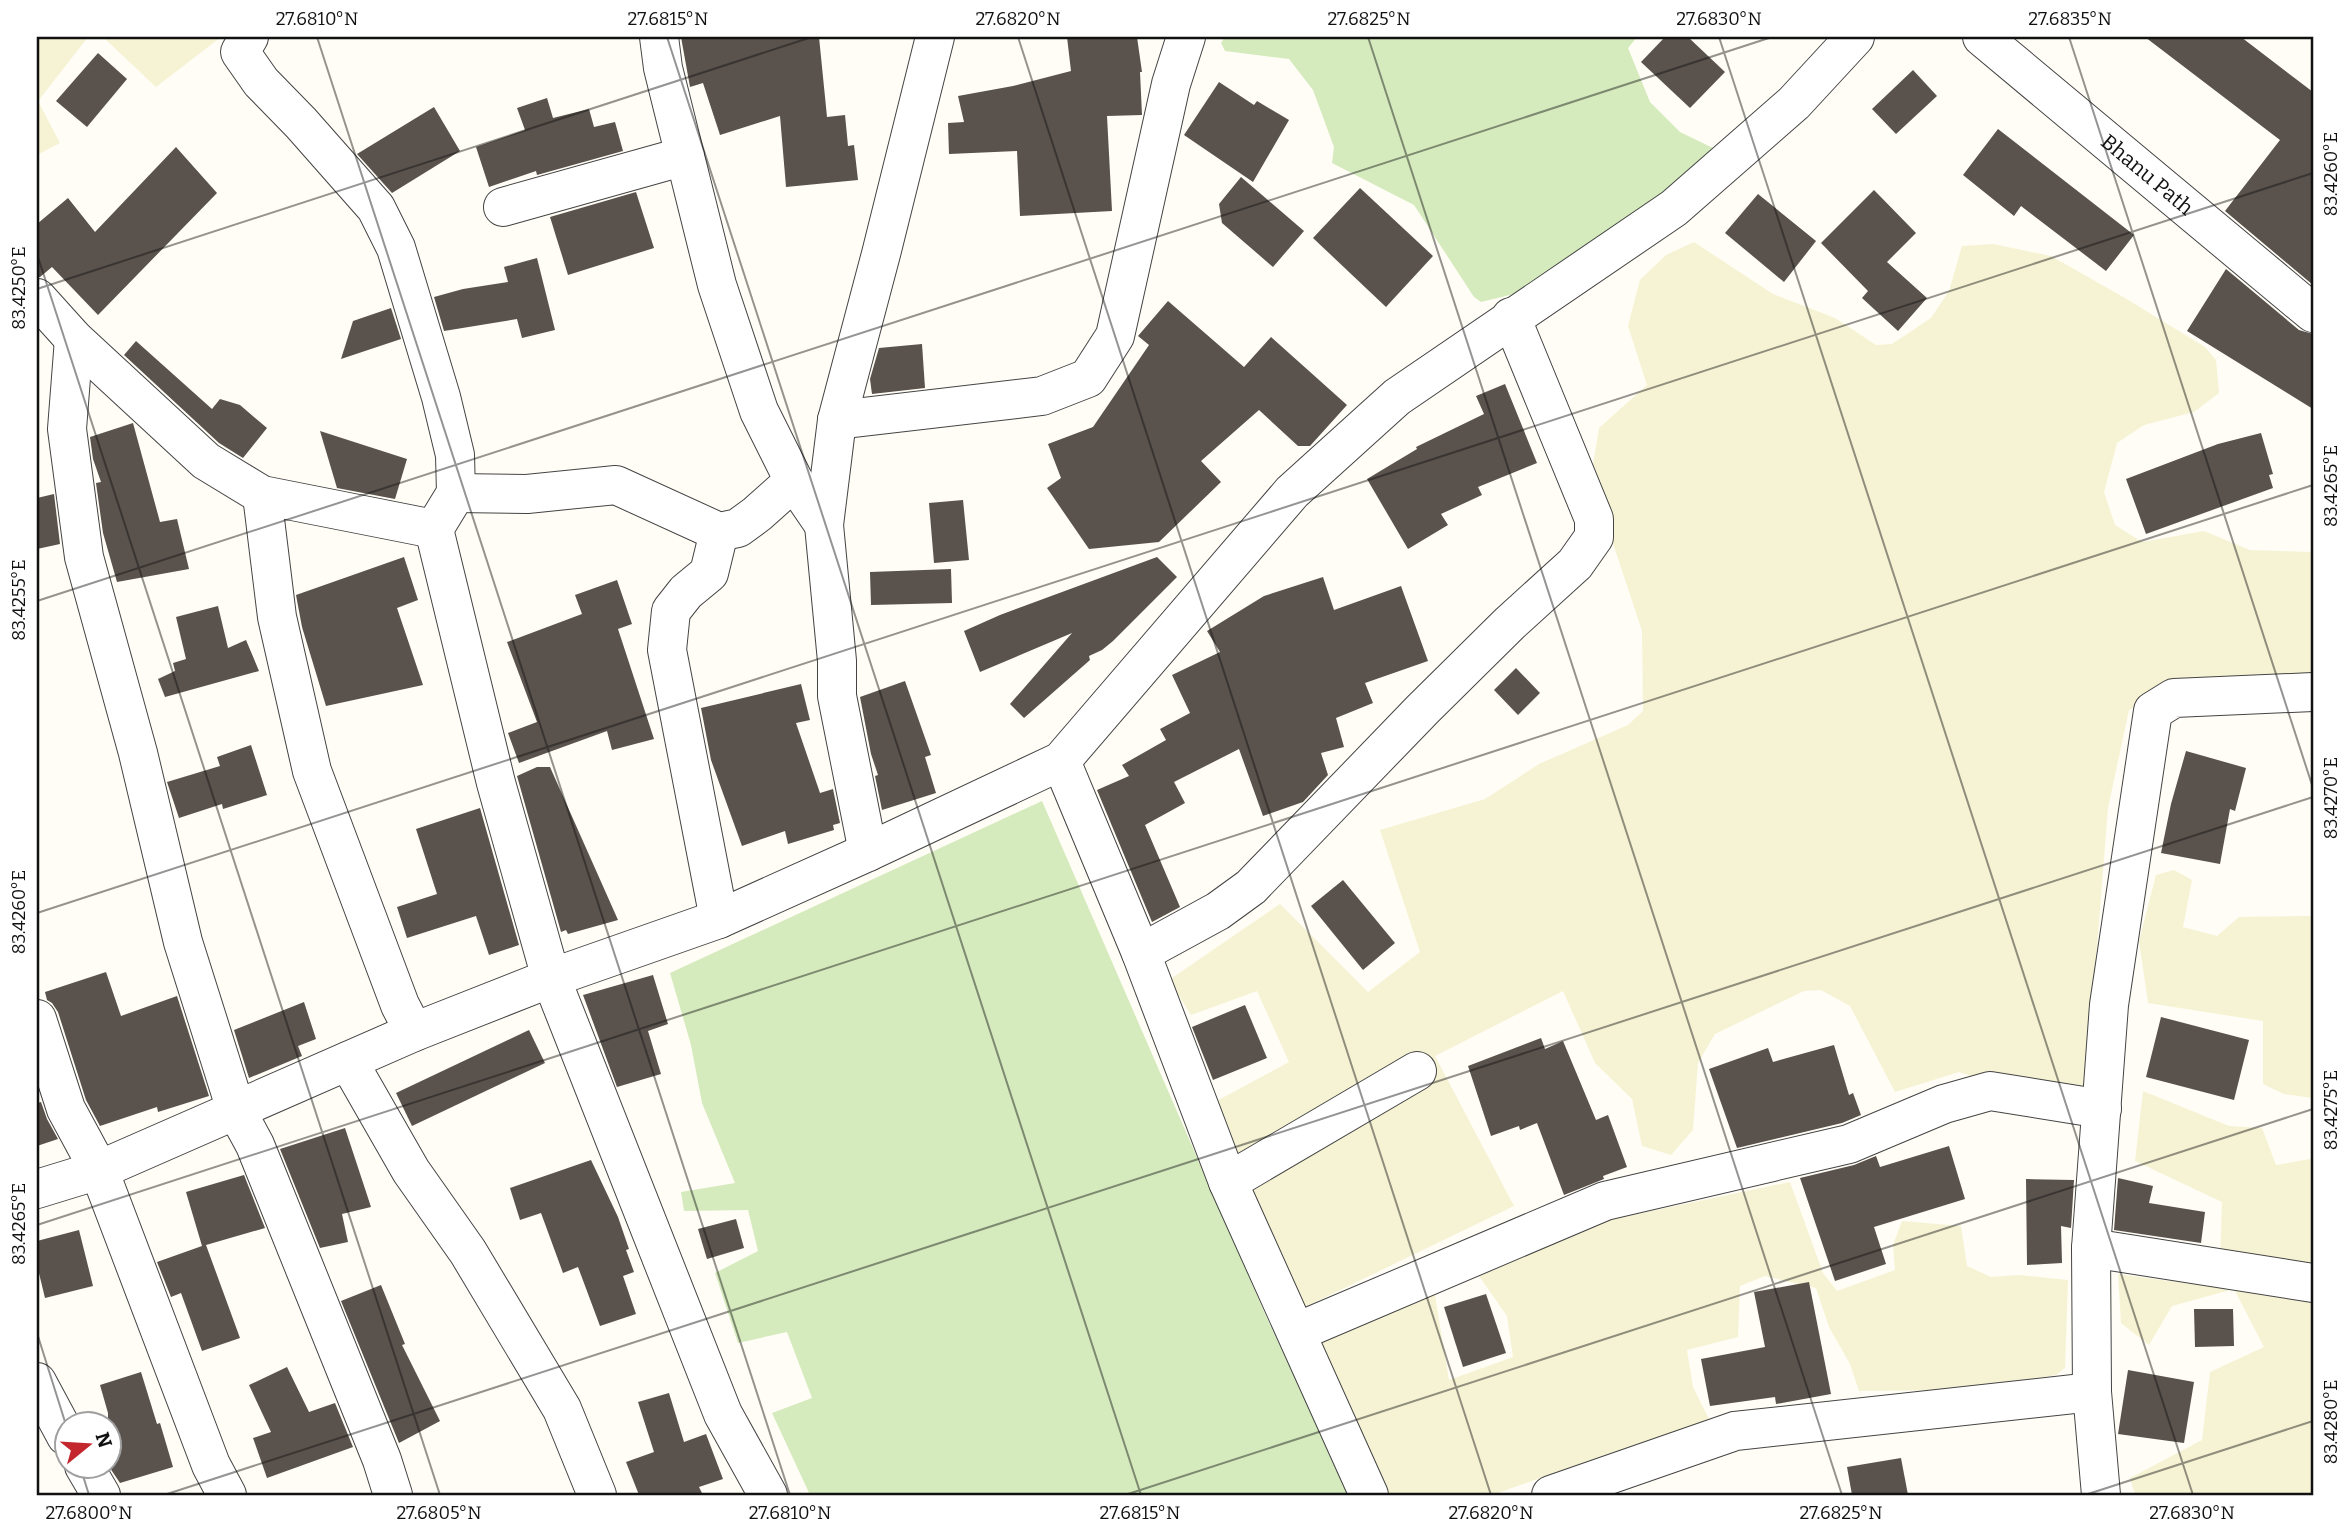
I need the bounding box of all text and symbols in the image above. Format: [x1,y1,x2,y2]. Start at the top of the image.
text: 27.6810°N [276,8,358,30]
text: 27.6815°N [628,8,708,30]
text: 27.6820°N [975,8,1061,30]
text: 27.6825°N [1327,8,1411,30]
text: 27.6830°N [1676,8,1762,30]
text: 27.6835°N [2028,8,2112,30]
street label: Bhanu Path [2096,129,2199,221]
text: 83.4260°E [2320,132,2342,216]
text: 83.4250°E [8,246,30,330]
text: 83.4265°E [2320,445,2342,527]
text: 83.4255°E [8,559,30,641]
text: 83.4270°E [2320,757,2342,839]
text: 83.4260°E [8,870,30,954]
text: 83.4275°E [2320,1070,2342,1150]
text: 83.4265°E [8,1183,30,1265]
text: 83.4280°E [2320,1380,2342,1464]
north arrow [52,1410,122,1480]
text: N [90,1429,117,1451]
text: 27.6800°N [46,1502,132,1524]
text: 27.6805°N [397,1502,482,1524]
text: 27.6810°N [749,1502,831,1524]
text: 27.6815°N [1100,1502,1180,1524]
text: 27.6820°N [1448,1502,1534,1524]
text: 27.6825°N [1799,1502,1883,1524]
text: 27.6830°N [2149,1502,2235,1524]

